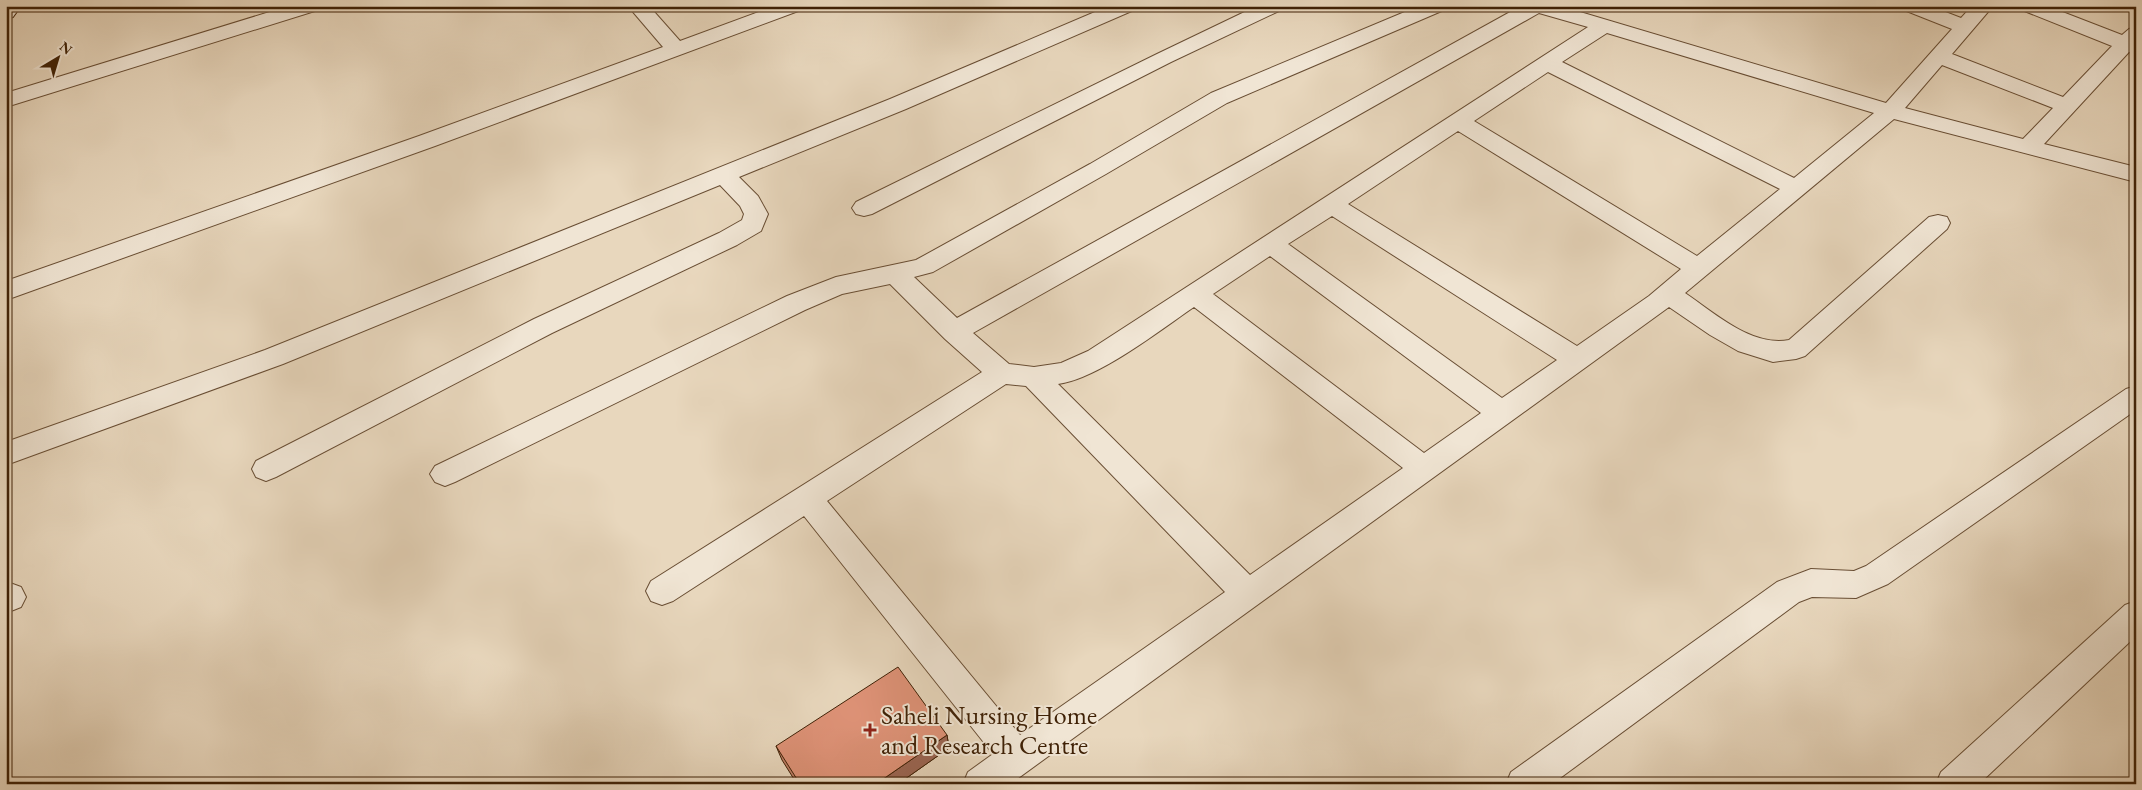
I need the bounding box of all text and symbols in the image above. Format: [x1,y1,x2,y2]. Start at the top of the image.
north arrow [32,32,82,82]
text: N [56,37,77,59]
place label: Saheli Nursing Home and Research Centre [881,698,1097,762]
marker: Saheli Nursing Home and Research Centre [863,723,877,737]

